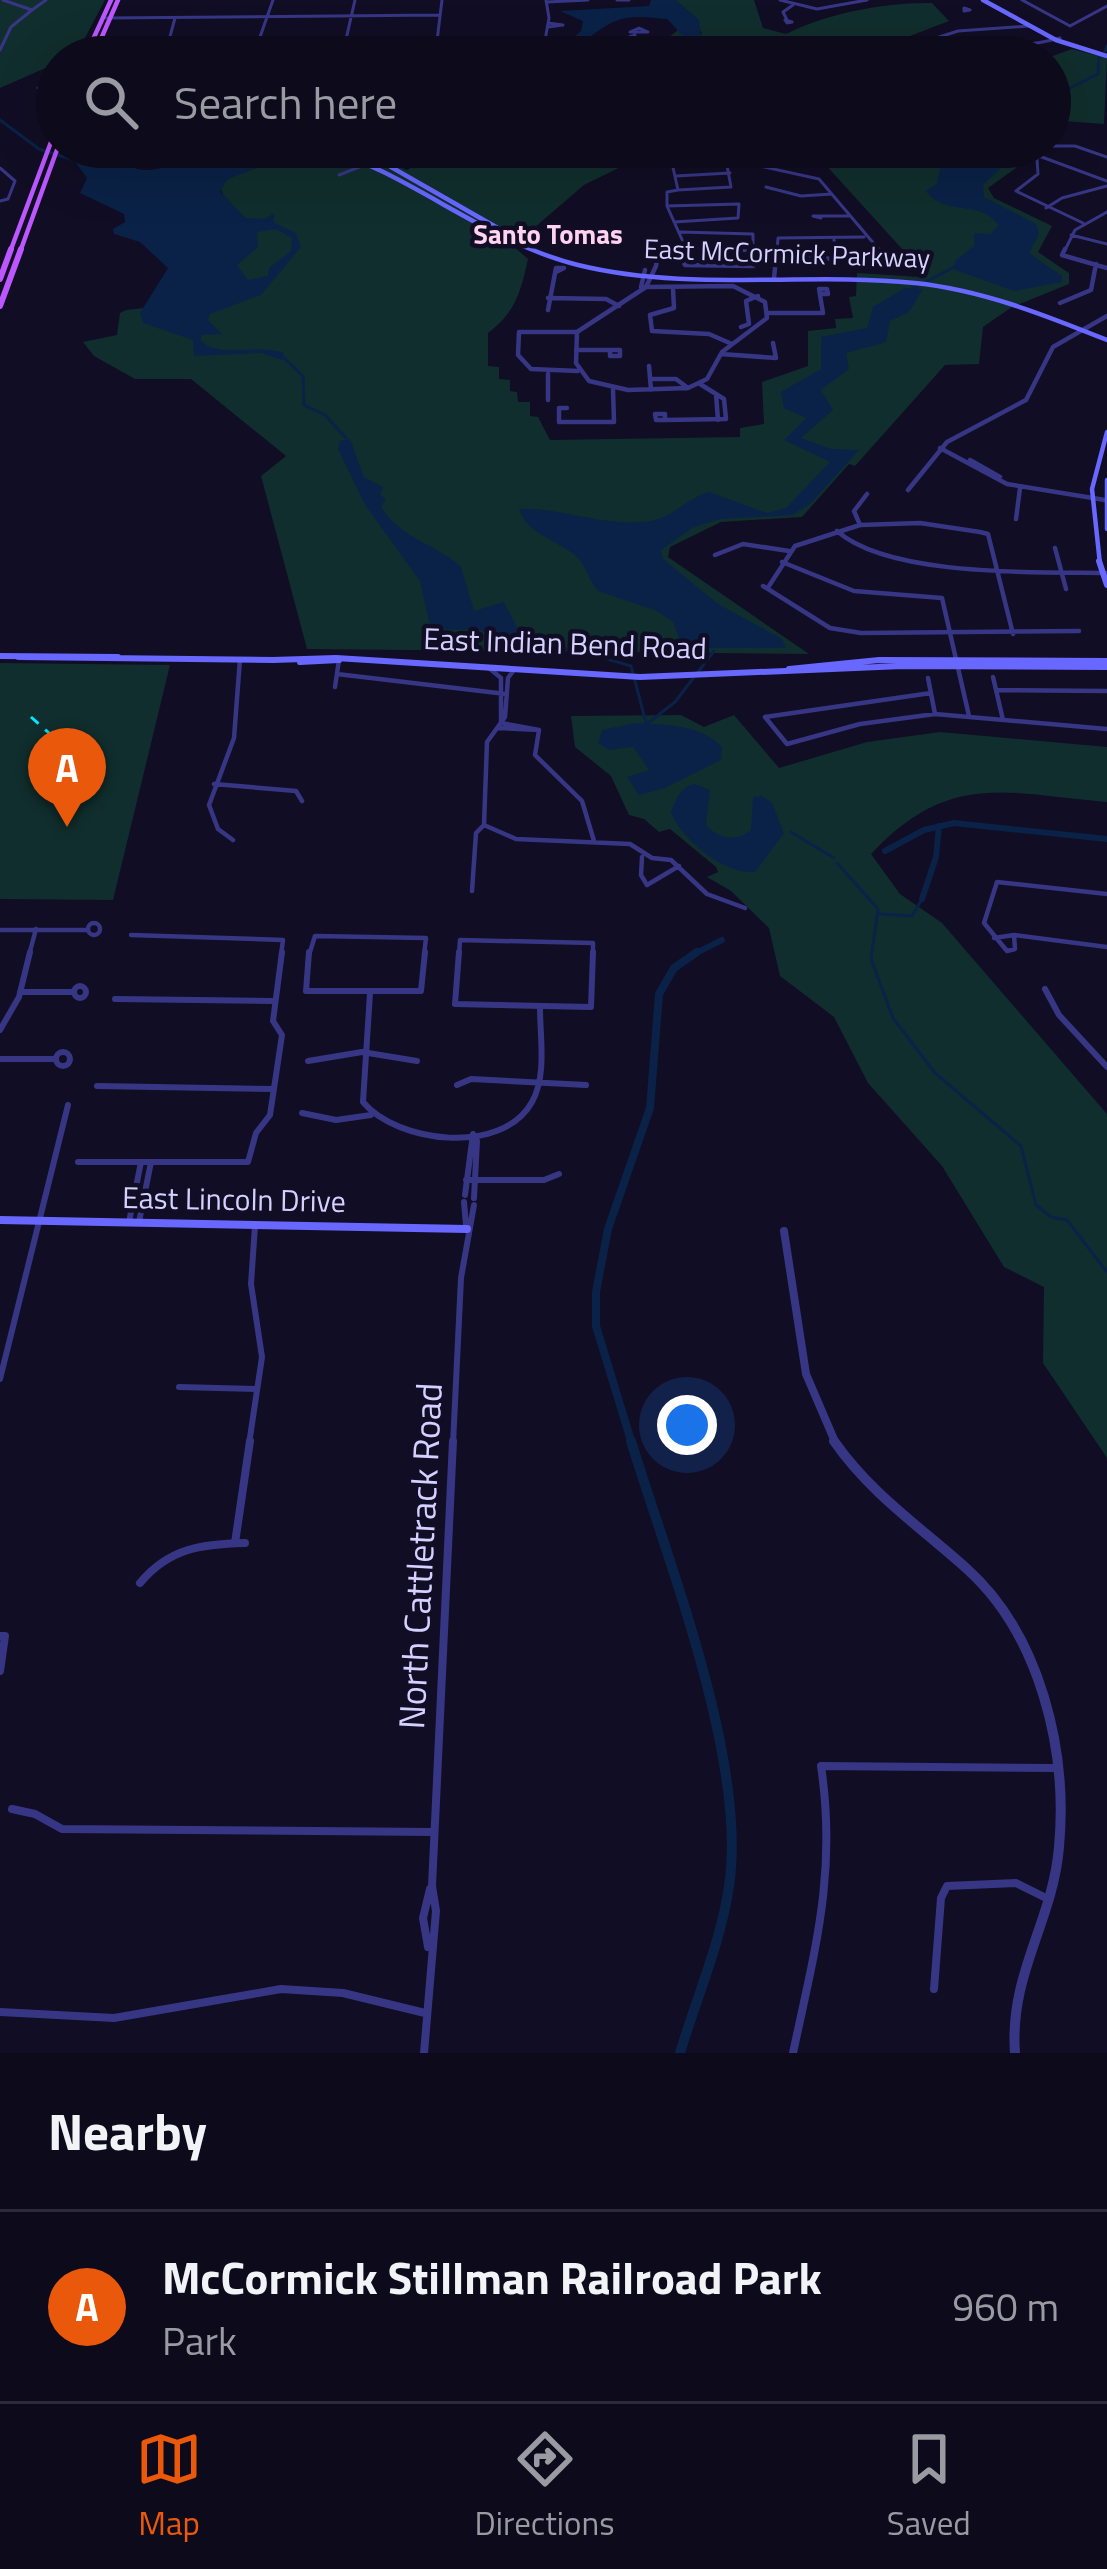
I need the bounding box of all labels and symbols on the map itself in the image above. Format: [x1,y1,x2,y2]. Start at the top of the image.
district label: Santo Tomas [473,213,623,254]
street label: East McCormick Parkway [643,227,931,278]
street label: East Indian Bend Road [423,615,708,671]
pin: A [28,728,106,827]
street label: East Lincoln Drive [122,1174,346,1224]
street label: North Cattletrack Road [383,1381,456,1731]
your location [657,1395,717,1455]

